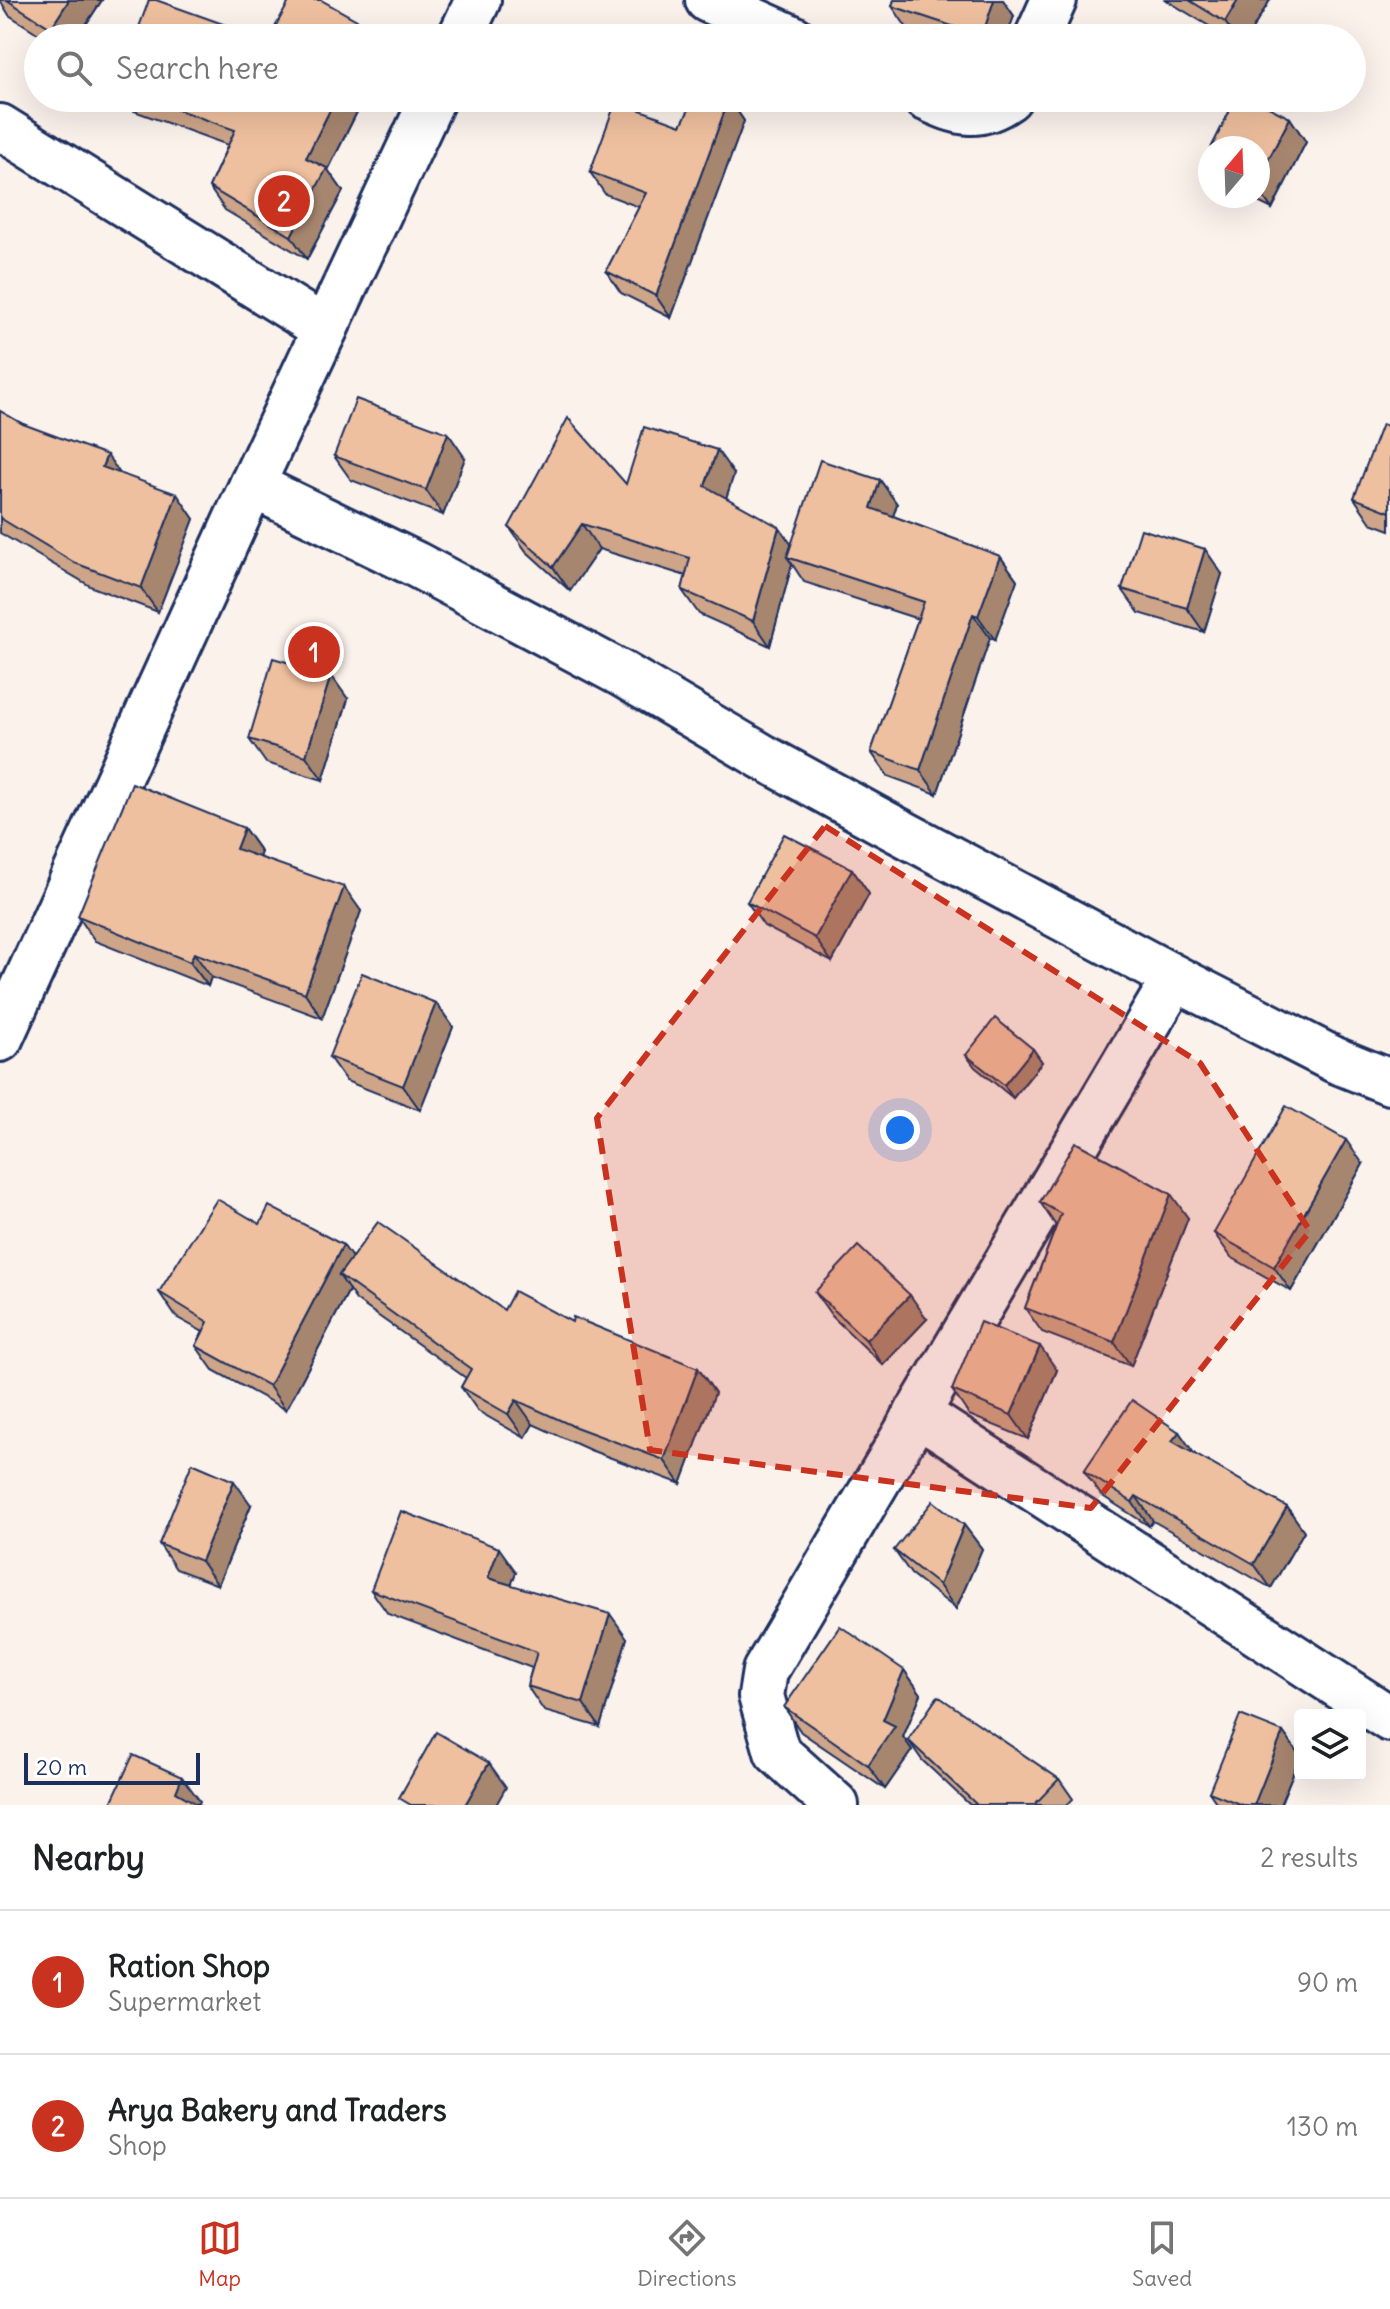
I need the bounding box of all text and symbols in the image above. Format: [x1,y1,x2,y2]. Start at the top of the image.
search box [24,24,1366,112]
icon: search [52,46,96,90]
text: Search here [116,49,279,87]
north arrow [1198,136,1270,208]
pin: 2 [258,171,310,231]
pin: 1 [288,622,340,682]
your location [880,1110,920,1150]
map controls [1294,1709,1366,1781]
button: layers [1294,1709,1366,1781]
scale bar [24,1749,200,1785]
text: 20 m [36,1753,87,1781]
text: Nearby [32,1836,145,1879]
text: 2 results [1260,1841,1358,1874]
text: Ration Shop [108,1947,270,1985]
text: 1 [53,1966,63,1999]
text: 90 m [1297,1966,1358,1999]
text: Supermarket [108,1985,261,2018]
text: Arya Bakery and Traders [108,2091,447,2129]
text: 2 [51,2110,65,2143]
text: 130 m [1287,2110,1358,2143]
text: Shop [108,2129,167,2162]
tab: Map [198,2216,242,2292]
tab: Directions [637,2216,737,2292]
tab: Saved [1132,2216,1192,2292]

